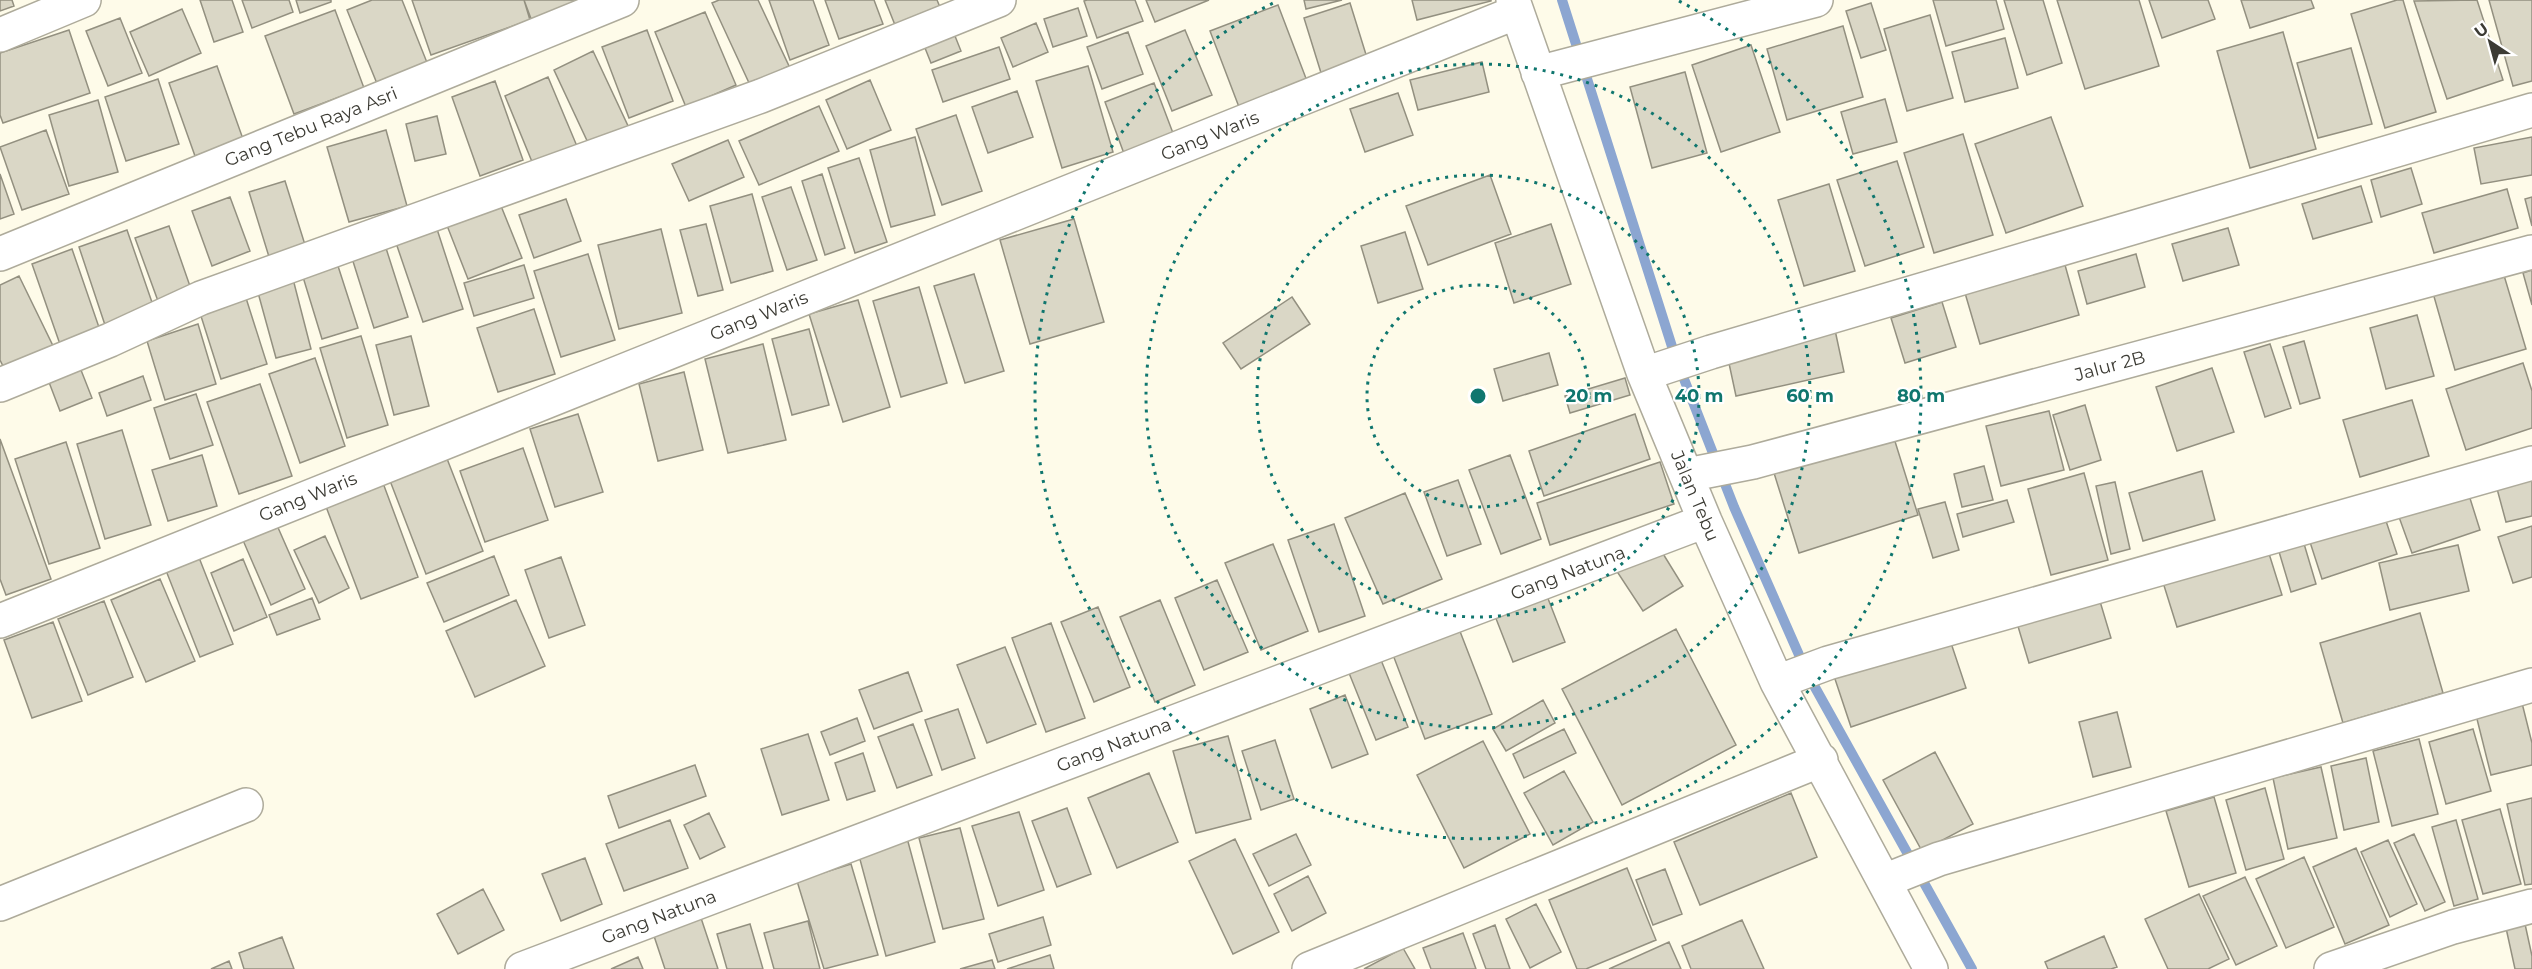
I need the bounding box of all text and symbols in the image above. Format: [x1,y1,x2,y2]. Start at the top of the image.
north arrow [2460,12,2520,72]
text: U [2471,19,2492,42]
street label: Gang Tebu Raya Asri [221,82,401,172]
street label: Gang Waris [1158,106,1263,166]
street label: Gang Waris [707,286,812,346]
street label: Jalur 2B [2071,346,2148,386]
text: 20 m [1566,385,1612,407]
text: 40 m [1675,385,1723,407]
text: 60 m [1786,385,1834,407]
text: 80 m [1897,385,1945,407]
centre of rings [1468,386,1488,406]
street label: Jalan Tebu [1666,446,1724,545]
street label: Gang Waris [256,467,361,527]
street label: Gang Natuna [1507,541,1629,605]
street label: Gang Natuna [1053,713,1175,777]
street label: Gang Natuna [598,885,720,949]

